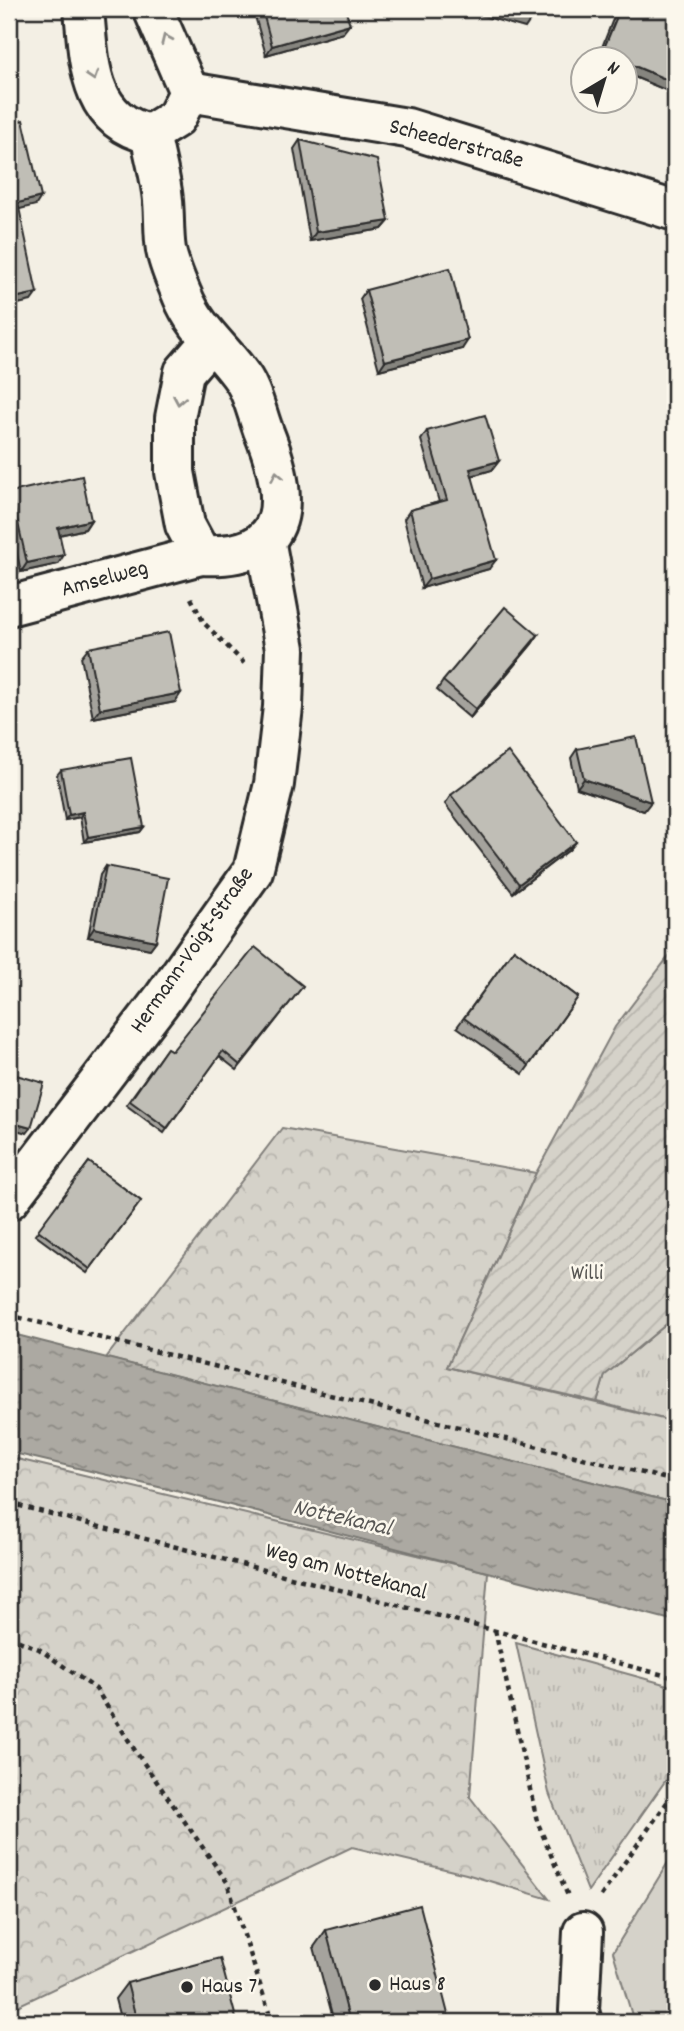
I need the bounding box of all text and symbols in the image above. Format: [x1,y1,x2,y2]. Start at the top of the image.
one-way arrow [160,34,174,47]
north arrow [568,46,638,116]
text: N [600,56,624,83]
one-way arrow [85,70,99,82]
street label: Scheederstraße [385,111,527,179]
one-way arrow [172,394,187,406]
one-way arrow [270,470,285,482]
street label: Amselweg [58,553,152,607]
street label: Hermann-Voigt-Straße [123,861,263,1041]
park label: Willi [571,1258,603,1291]
water label: Nottekanal [289,1491,397,1547]
street label: Weg am Nottekanal [261,1536,431,1611]
place label: Haus 8 [389,1969,446,2002]
place label: Haus 7 [201,1971,257,2004]
marker: Haus 8 [367,1977,383,1993]
marker: Haus 7 [179,1979,195,1995]

